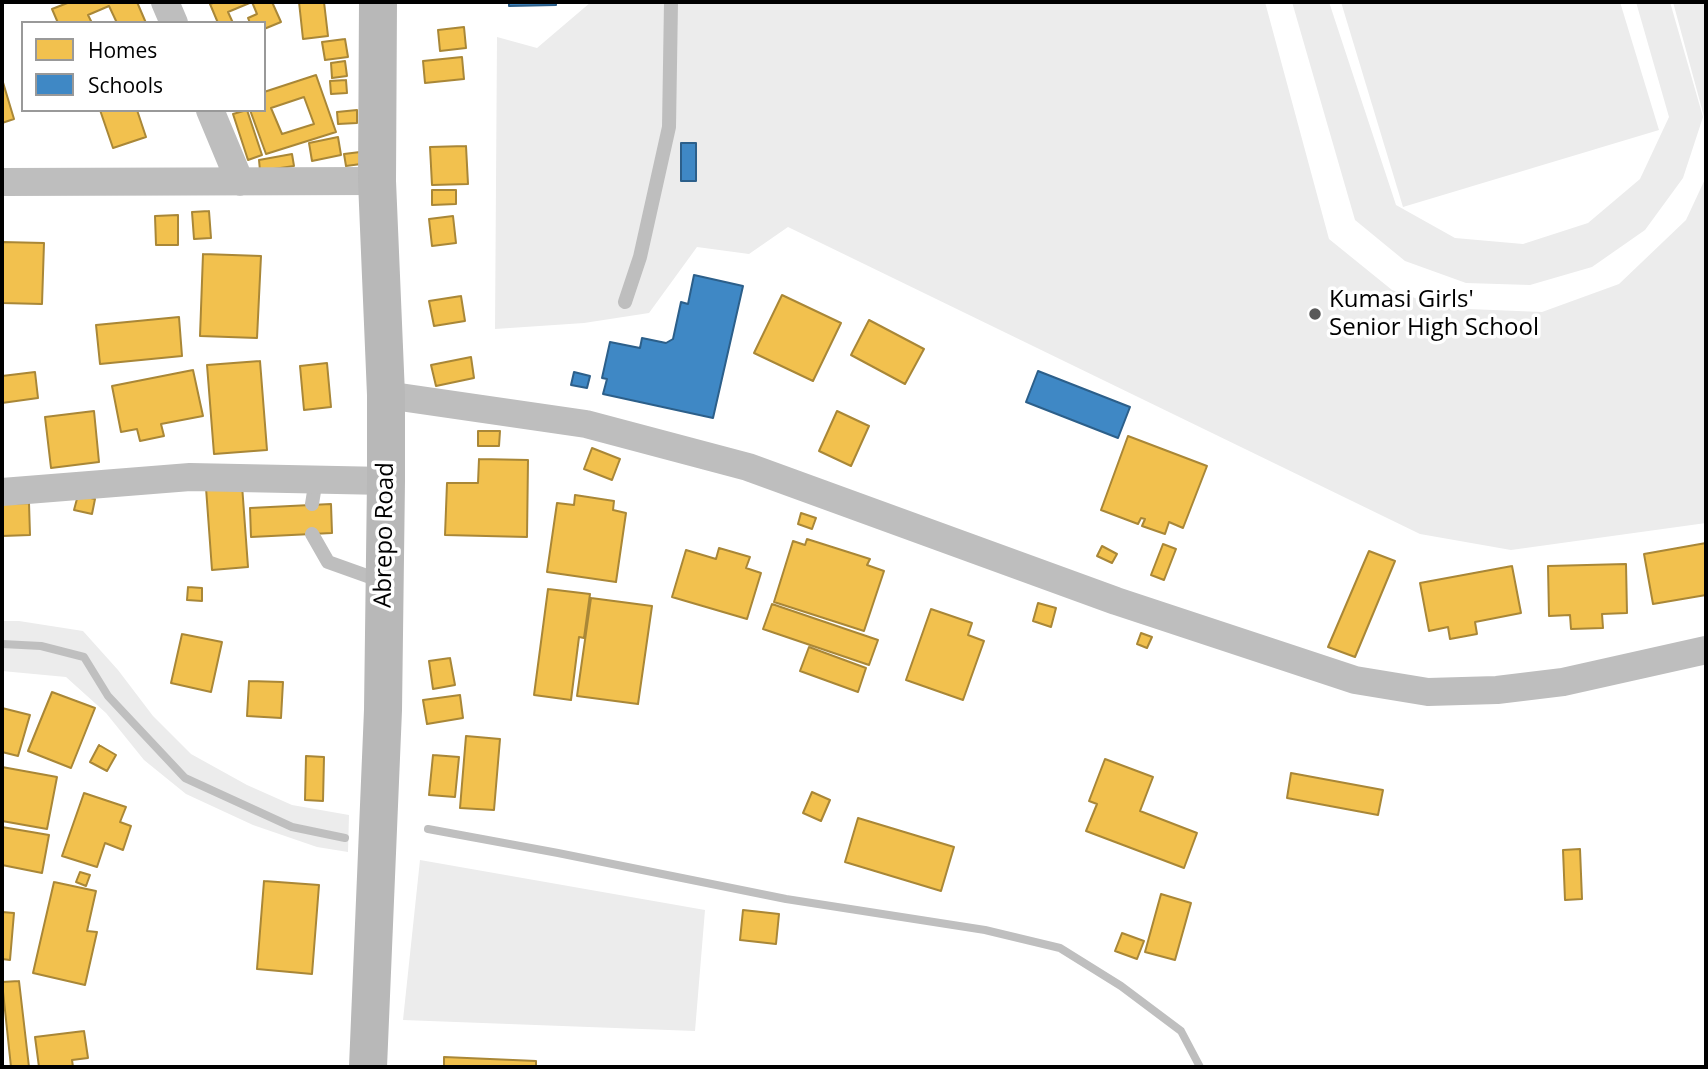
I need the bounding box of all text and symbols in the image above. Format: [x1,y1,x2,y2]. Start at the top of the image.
legend [21,21,266,112]
text: Homes [88,36,157,64]
text: Schools [88,71,163,99]
place label: Kumasi Girls' Senior High School [1329,286,1539,342]
marker: Kumasi Girls' Senior High School [1307,306,1323,322]
street label: Abrepo Road [369,462,401,608]

